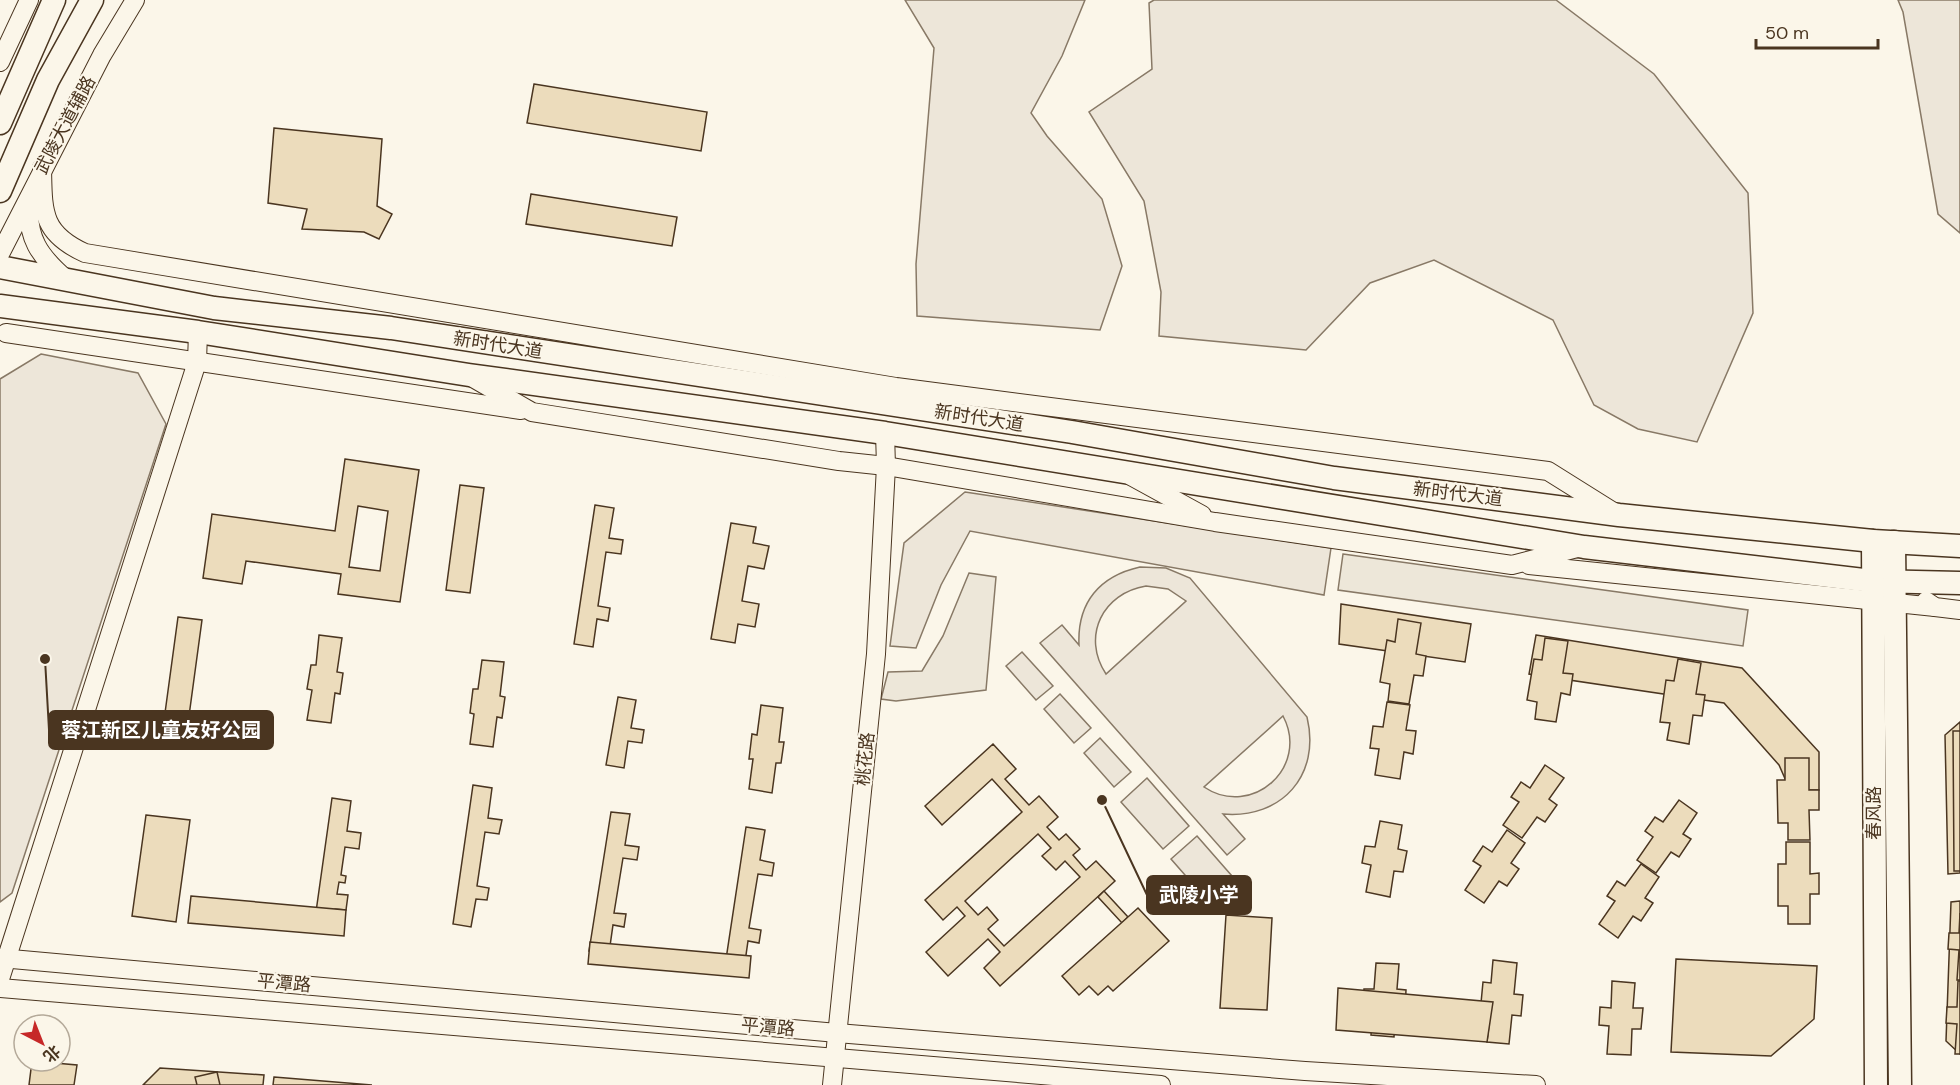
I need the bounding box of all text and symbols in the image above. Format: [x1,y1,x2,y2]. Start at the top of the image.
scale bar [1756,12,1878,50]
text: 50 m [1765,21,1809,45]
street label: 武陵大道辅路 [29,72,101,178]
street label: 新时代大道 [452,326,544,364]
street label: 新时代大道 [933,399,1025,437]
street label: 新时代大道 [1412,477,1504,511]
callout: 蓉江新区儿童友好公园 [49,711,273,749]
text: 蓉江新区儿童友好公园 [61,717,261,743]
street label: 桃花路 [850,731,880,787]
street label: 春风路 [1862,786,1886,840]
callout: 武陵小学 [1147,876,1251,914]
text: 武陵小学 [1159,882,1239,908]
street label: 平潭路 [256,969,312,997]
north arrow [12,1013,72,1073]
street label: 平潭路 [740,1013,796,1041]
text: 北 [39,1041,65,1067]

